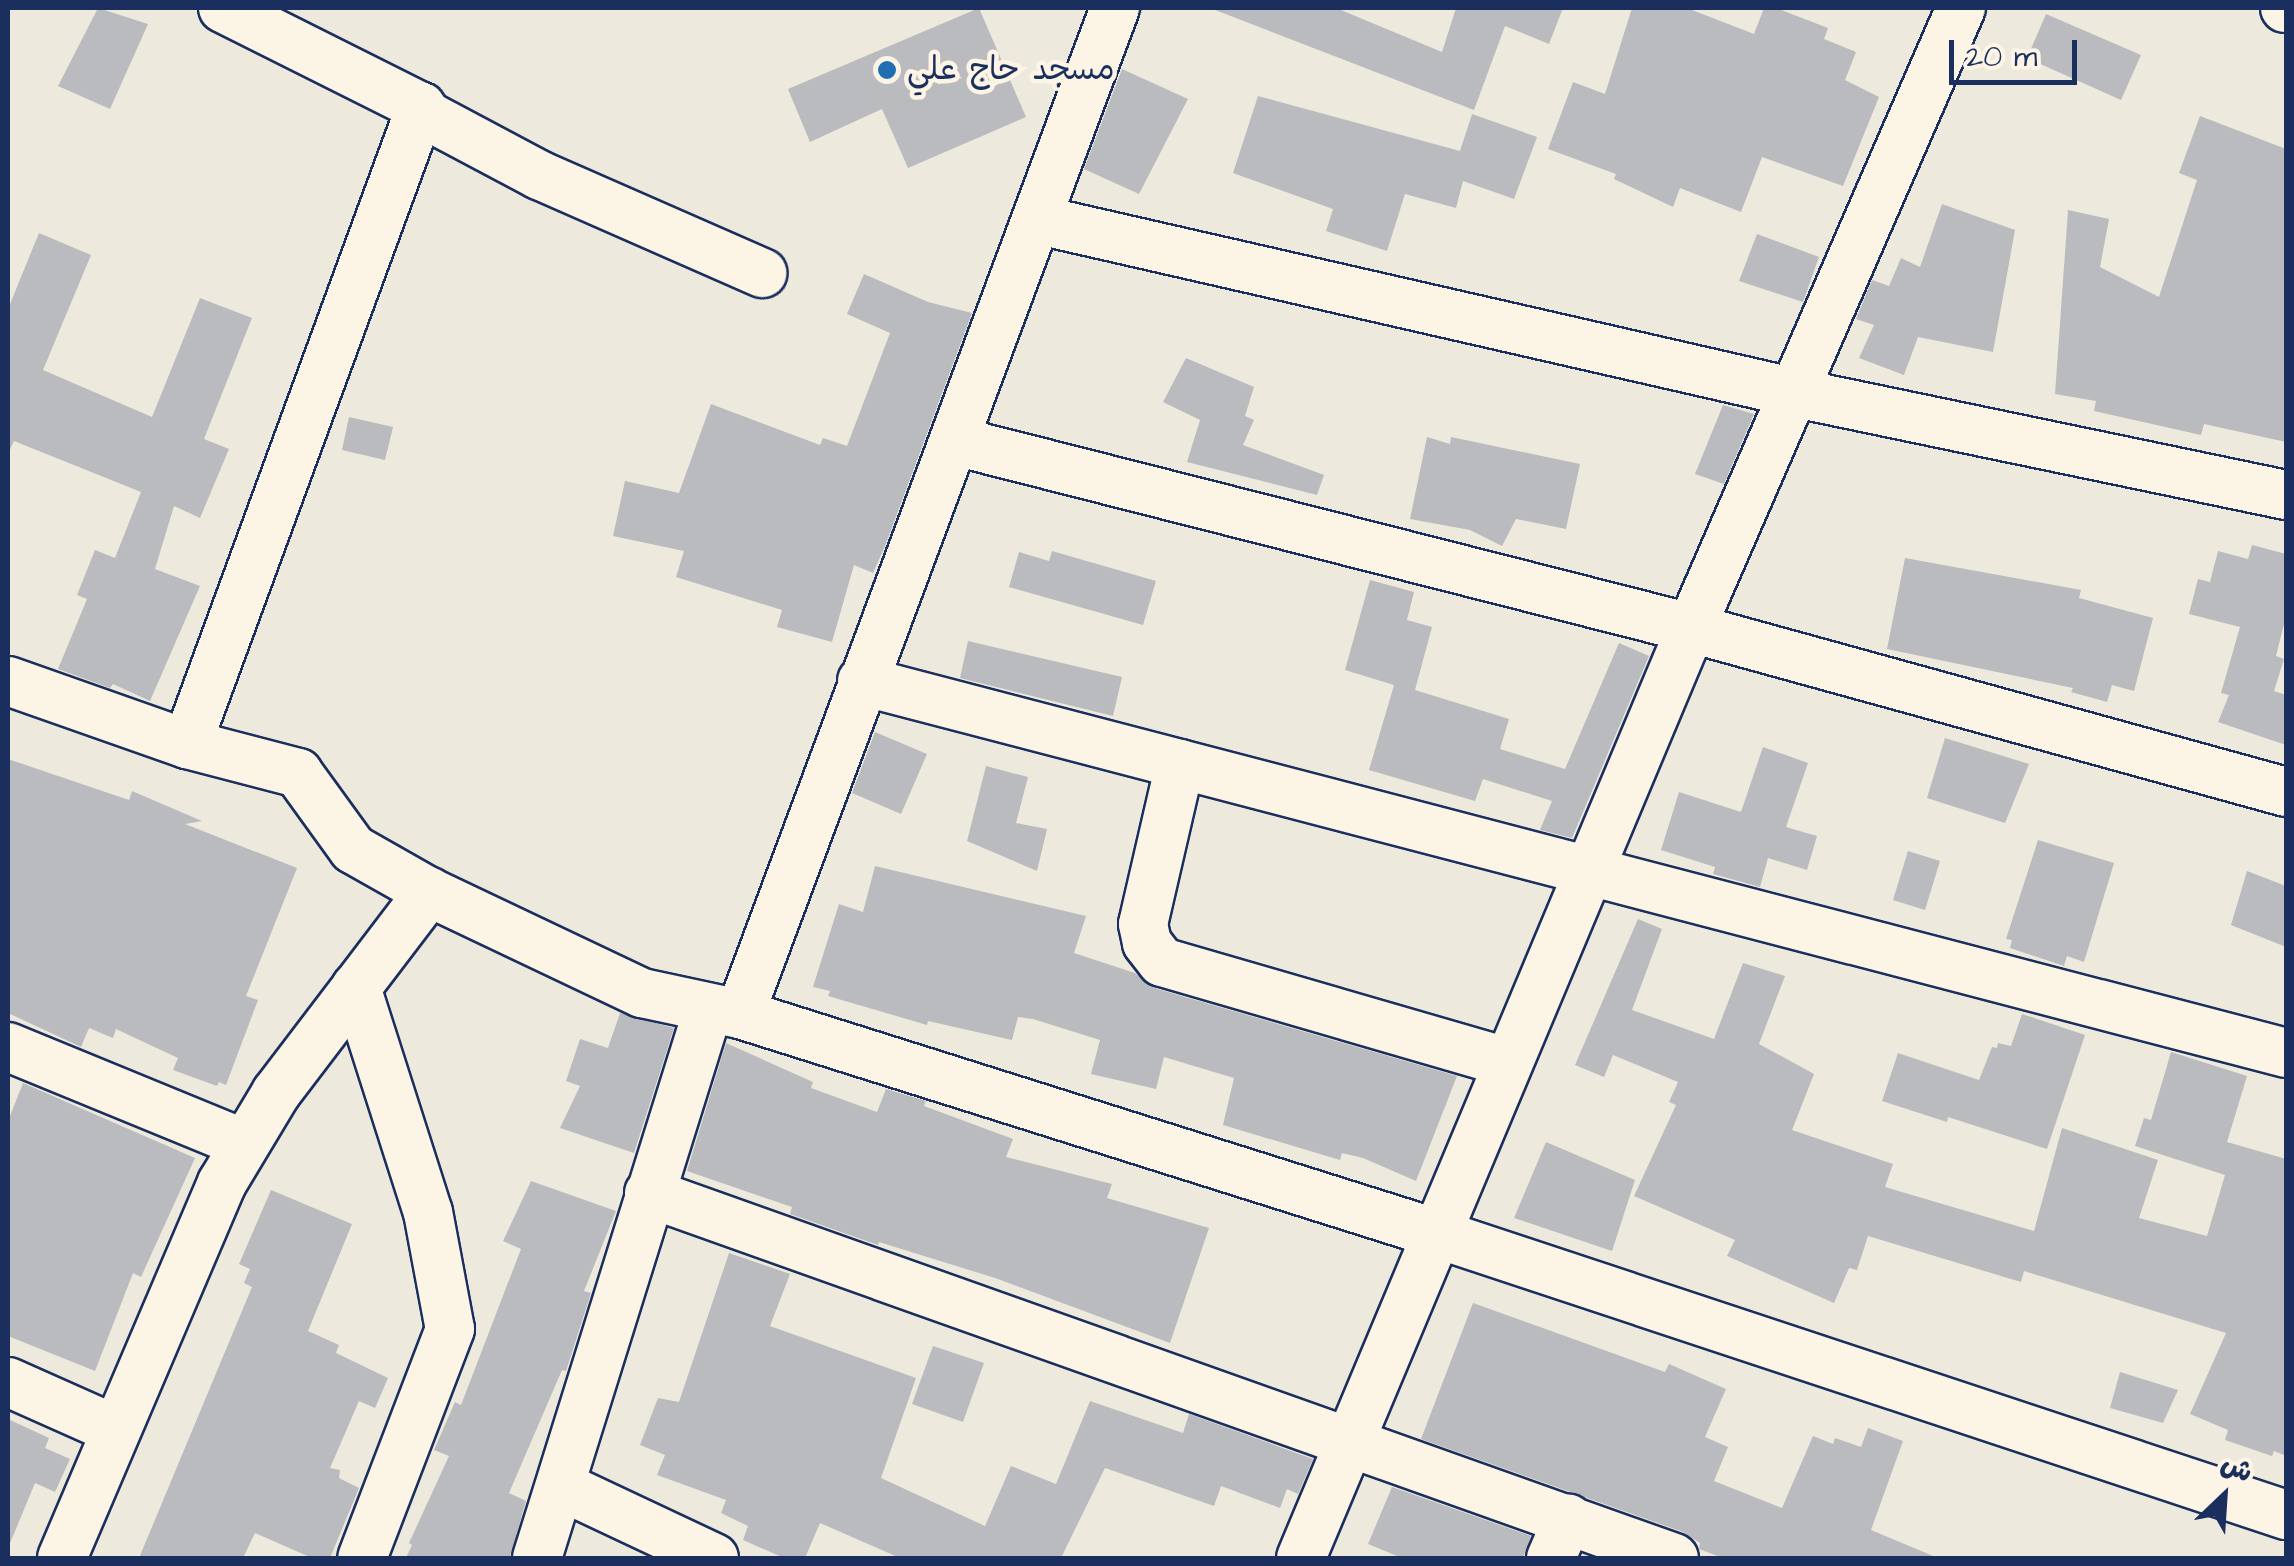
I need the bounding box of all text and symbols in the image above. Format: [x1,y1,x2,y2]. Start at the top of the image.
scale bar [1954,20,2082,82]
text: 20 m [1966,36,2037,78]
place label: مسجد حاج علي [907,51,1115,89]
marker: مسجد حاج علي [876,59,898,81]
text: ش [2215,1444,2259,1493]
north arrow [2174,1446,2274,1546]

